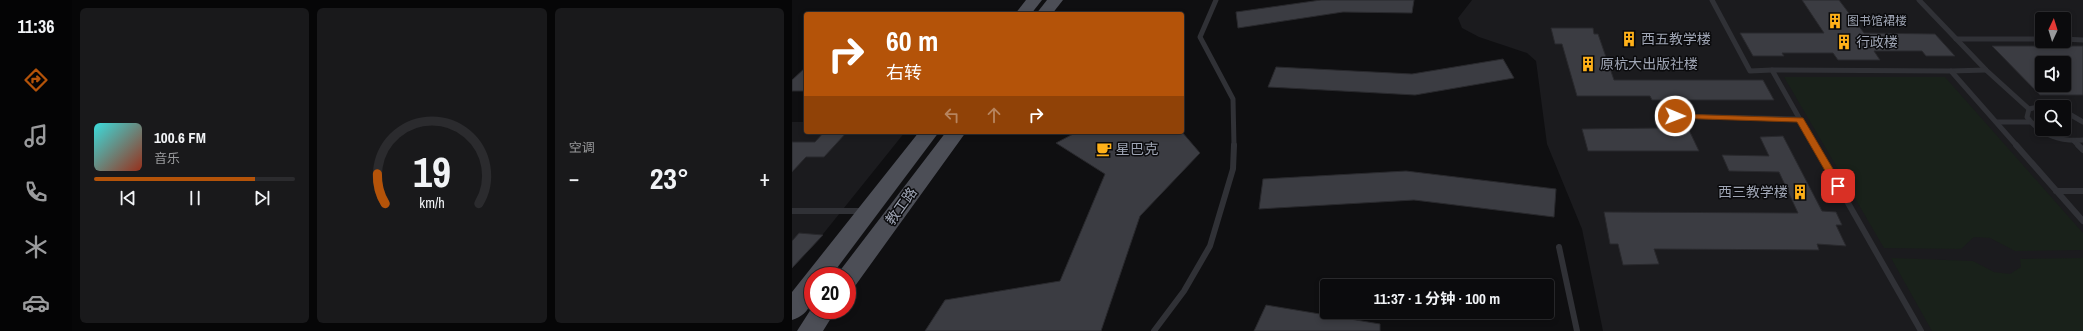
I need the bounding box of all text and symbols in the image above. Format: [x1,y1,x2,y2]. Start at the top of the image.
building icon: 图书馆裙楼 [1826,12,1844,30]
north arrow [2035,12,2071,48]
map controls [2035,12,2071,136]
place label: 图书馆裙楼 [1847,13,1907,29]
text: 11:36 [18,14,54,39]
text: 60 m [886,22,938,60]
icon: right [820,28,872,80]
building icon: 西五教学楼 [1620,30,1638,48]
place label: 西五教学楼 [1641,30,1711,48]
building icon: 行政楼 [1835,33,1853,51]
place label: 行政楼 [1856,33,1898,51]
building icon: 原杭大出版社楼 [1579,55,1597,73]
place label: 原杭大出版社楼 [1600,55,1698,73]
button: sound [2035,56,2071,92]
text: 右转 [886,60,922,85]
icon: directions [22,66,50,94]
position arrow [1654,95,1696,137]
button: search [2035,100,2071,136]
icon: left [941,104,963,126]
icon: ahead [983,104,1005,126]
icon: right [1025,104,1047,126]
icon: music [22,122,50,150]
text: 100.6 FM [154,127,206,148]
text: 空调 [569,139,595,156]
cafe icon: 星巴克 [1095,140,1113,158]
place label: 星巴克 [1116,140,1158,158]
text: 19 [413,143,451,199]
text: 音乐 [154,150,180,167]
text: 23° [650,158,689,198]
text: − [569,163,579,193]
text: + [759,163,770,193]
pin [1821,169,1855,203]
icon: arrive [1827,175,1849,197]
icon: phone [22,178,50,206]
place label: 西三教学楼 [1718,183,1788,201]
building icon: 西三教学楼 [1791,183,1809,201]
street label: 教工路 [881,184,921,228]
icon: previous [117,187,139,209]
icon: pause [184,187,206,209]
icon: next [251,187,273,209]
text: km/h [419,192,445,211]
icon: climate [22,233,50,261]
speed limit sign: 20 [804,267,856,319]
text: 11:37 · 1 分钟 · 100 m [1374,288,1500,309]
icon: car [22,289,50,317]

